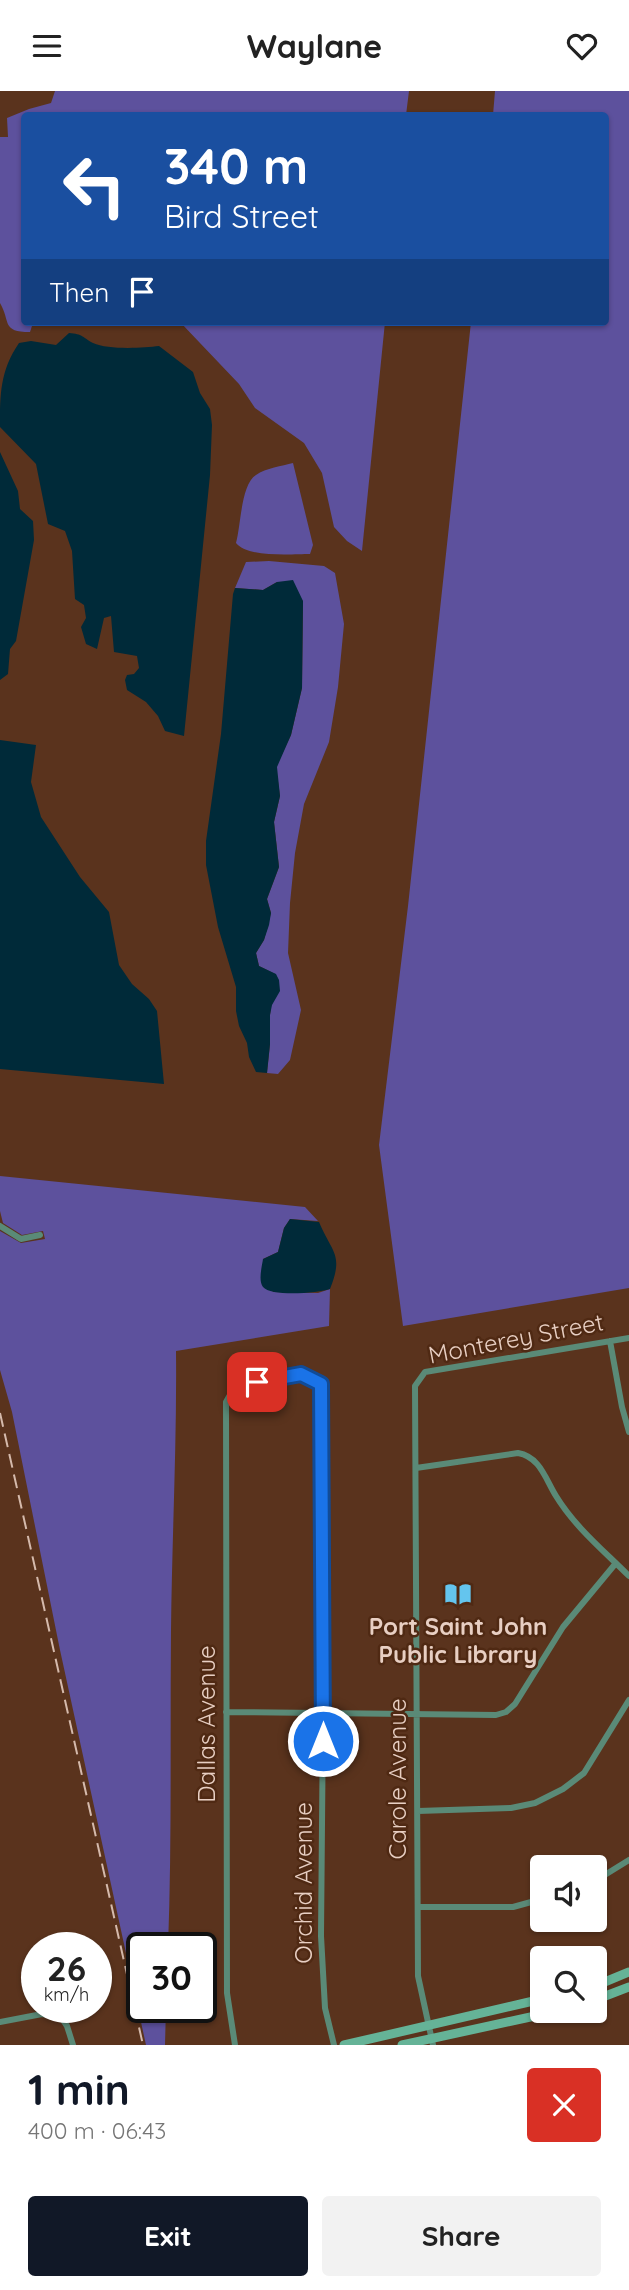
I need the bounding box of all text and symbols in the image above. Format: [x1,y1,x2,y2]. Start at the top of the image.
text: Waylane [247,26,382,66]
icon: menu [28,27,66,65]
icon: heart [563,27,601,65]
text: 340 m [164,135,308,196]
icon: left [49,140,140,231]
text: Bird Street [164,196,319,236]
icon: arrive [123,273,161,311]
text: Then [49,276,109,309]
street label: Monterey Street [426,1306,606,1370]
pin [227,1352,287,1412]
icon: arrive [238,1363,276,1401]
library icon: Port Saint John Public Library [443,1579,473,1609]
place label: Port Saint John Public Library [369,1611,547,1669]
street label: Dallas Avenue [191,1645,221,1803]
street label: Carole Avenue [382,1699,412,1859]
position arrow [286,1704,360,1778]
street label: Orchid Avenue [288,1802,318,1964]
map controls [530,1855,607,2023]
button: sound [530,1855,607,1932]
speed limit sign: 30 [126,1932,217,2023]
text: 26 [47,1946,86,1990]
button: search [530,1946,607,2023]
text: km/h [44,1983,89,2006]
text: 1 min [28,2063,130,2116]
button: close [527,2068,601,2142]
text: 400 m · 06:43 [28,2116,166,2145]
button: Exit [28,2196,308,2276]
button: Share [322,2196,601,2276]

